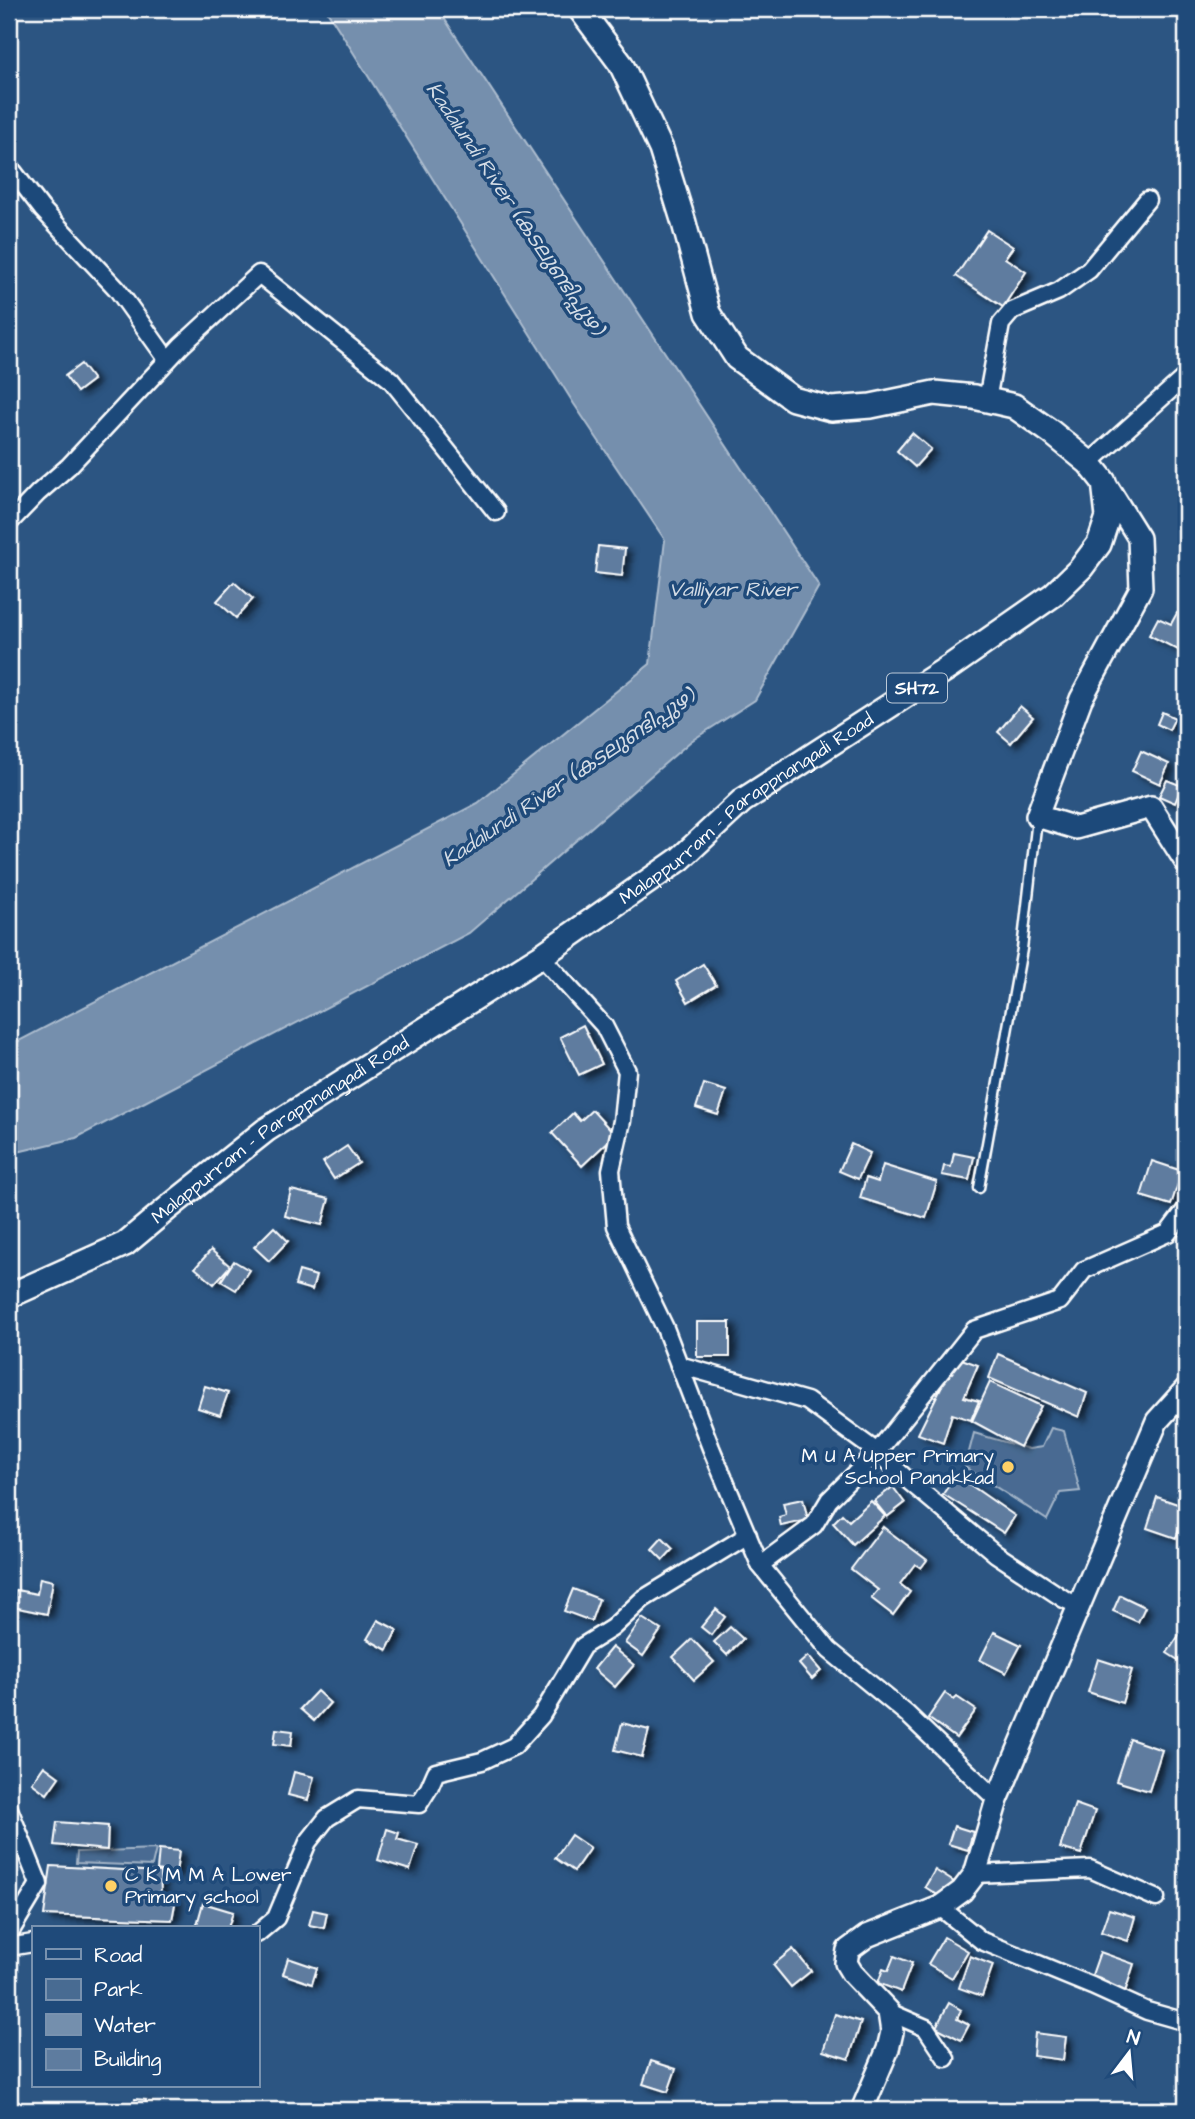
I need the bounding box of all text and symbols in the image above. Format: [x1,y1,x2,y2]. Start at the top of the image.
water label: Kadalundi River (കടലുണ്ടിപ്പുഴ) [419,77,612,344]
water label: Valliyar River [669,575,799,605]
road number: SH72 [887,674,947,702]
water label: Kadalundi River (കടലുണ്ടിപ്പുഴ) [437,681,704,874]
street label: Malappurram - Parappnangadi Road [613,706,879,911]
street label: Malappurram - Parappnangadi Road [145,1029,414,1230]
place label: M U A Upper Primary School Panakkad [802,1443,995,1492]
marker: M U A Upper Primary School Panakkad [1000,1459,1016,1475]
place label: C K M M A Lower Primary school [125,1862,292,1912]
marker: C K M M A Lower Primary school [103,1878,119,1894]
legend [32,1926,259,2088]
text: Road [94,1941,142,1970]
text: Park [94,1975,143,2004]
text: Water [94,2011,156,2040]
north arrow [1094,2018,1164,2088]
text: N [1124,2023,1143,2053]
text: Building [94,2045,162,2076]

